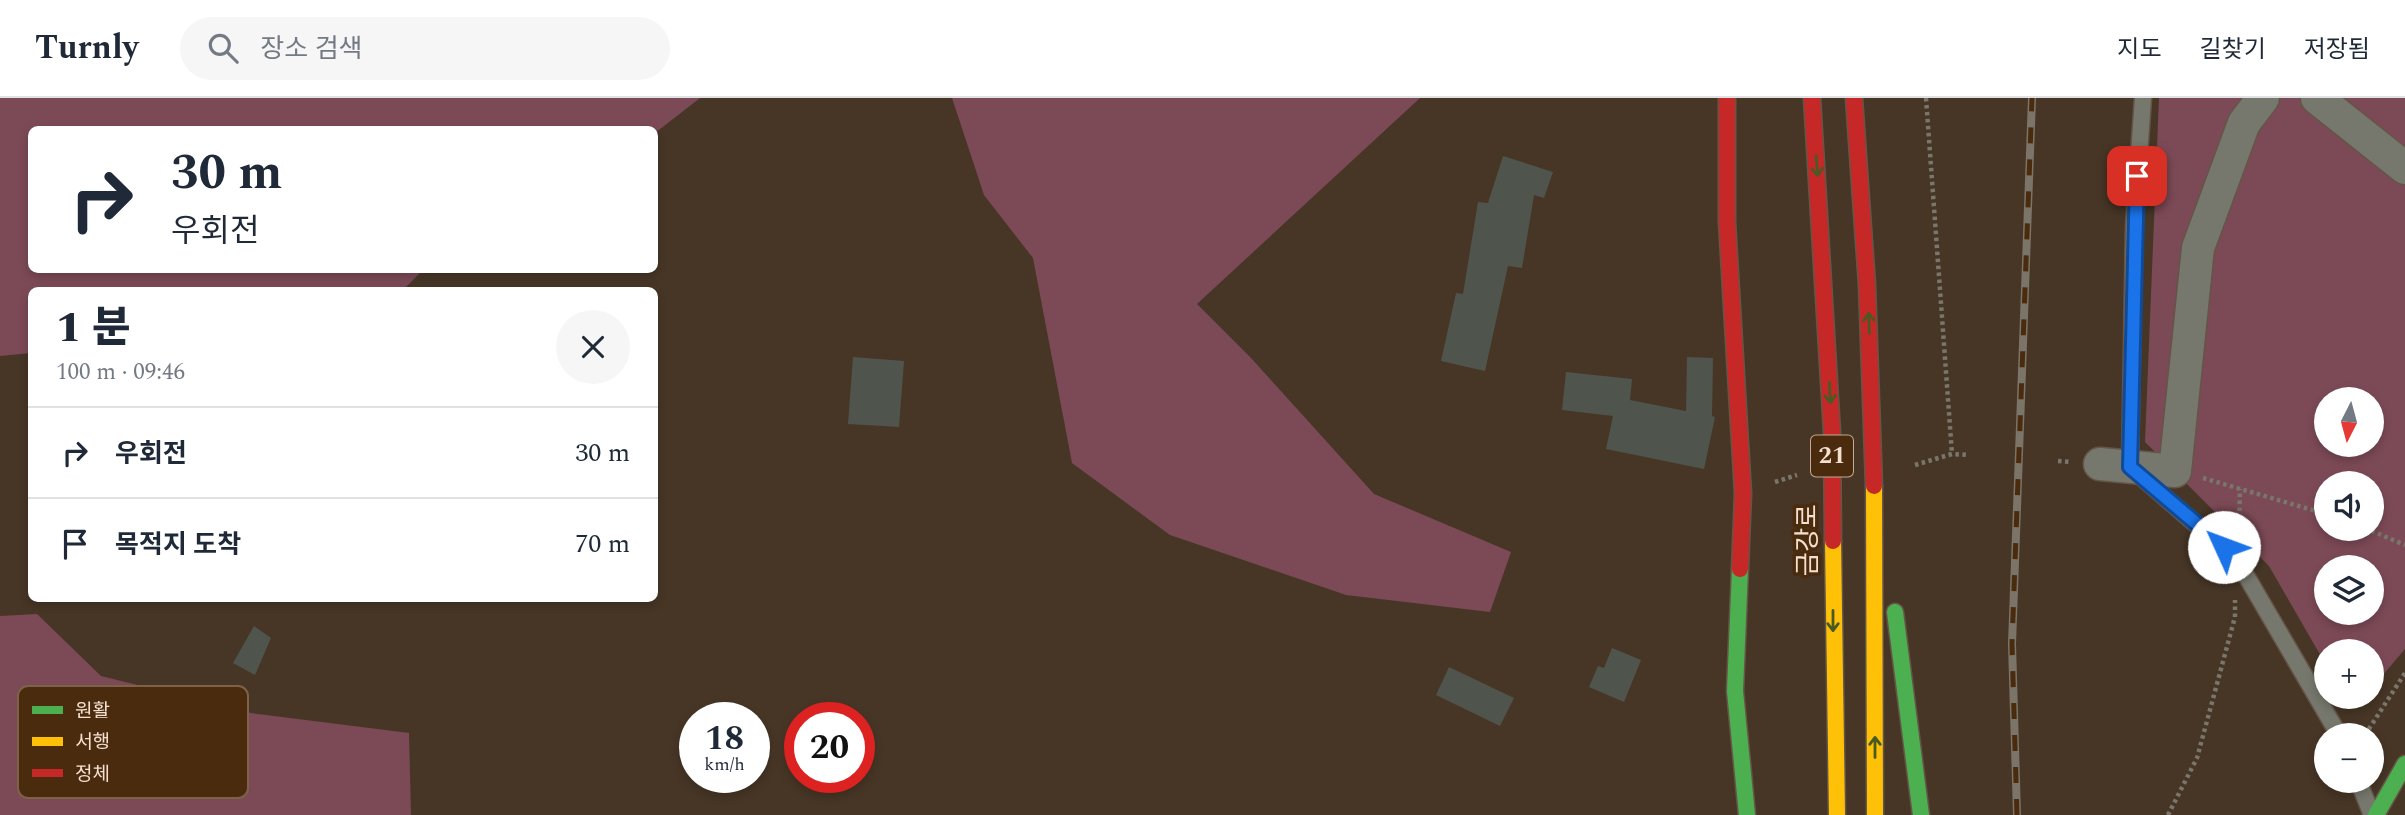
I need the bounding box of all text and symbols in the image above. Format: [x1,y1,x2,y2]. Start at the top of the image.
search box [180,17,670,80]
text: Turnly [35,23,138,73]
icon: search [204,29,242,67]
text: 장소 검색 [260,29,363,69]
text: 지도 [2117,32,2162,68]
text: 길찾기 [2200,32,2266,68]
text: 저장됨 [2304,32,2370,68]
text: 30 m [171,136,282,211]
pin [2107,146,2167,206]
icon: right [56,154,147,245]
one-way arrow [1811,154,1824,177]
icon: arrive [2118,157,2156,195]
text: 우회전 [171,207,259,256]
text: 1 분 [56,297,130,360]
button: close [556,310,630,384]
one-way arrow [1862,312,1875,335]
text: 100 m · 09:46 [56,355,185,390]
one-way arrow [1823,381,1836,404]
north arrow [2314,387,2384,457]
map controls [2314,387,2384,793]
text: 30 m [575,433,630,473]
icon: right [56,434,94,472]
text: 우회전 [115,434,187,474]
road number: 21 [1811,436,1853,477]
button: sound [2314,471,2384,541]
street label: 금강로 [1788,504,1828,576]
position arrow [2187,510,2261,584]
text: 70 m [575,524,630,564]
icon: arrive [56,525,94,563]
text: 목적지 도착 [115,525,241,565]
button: layers [2314,555,2384,625]
one-way arrow [1826,609,1840,632]
button: + [2314,639,2384,709]
legend [18,686,248,798]
text: 원활 [75,697,110,726]
speed limit sign: 20 [784,702,875,793]
text: 18 [705,712,744,765]
button: − [2314,723,2384,793]
text: 서행 [75,728,110,757]
one-way arrow [1868,736,1882,759]
text: km/h [704,751,745,778]
text: 정체 [75,760,110,789]

